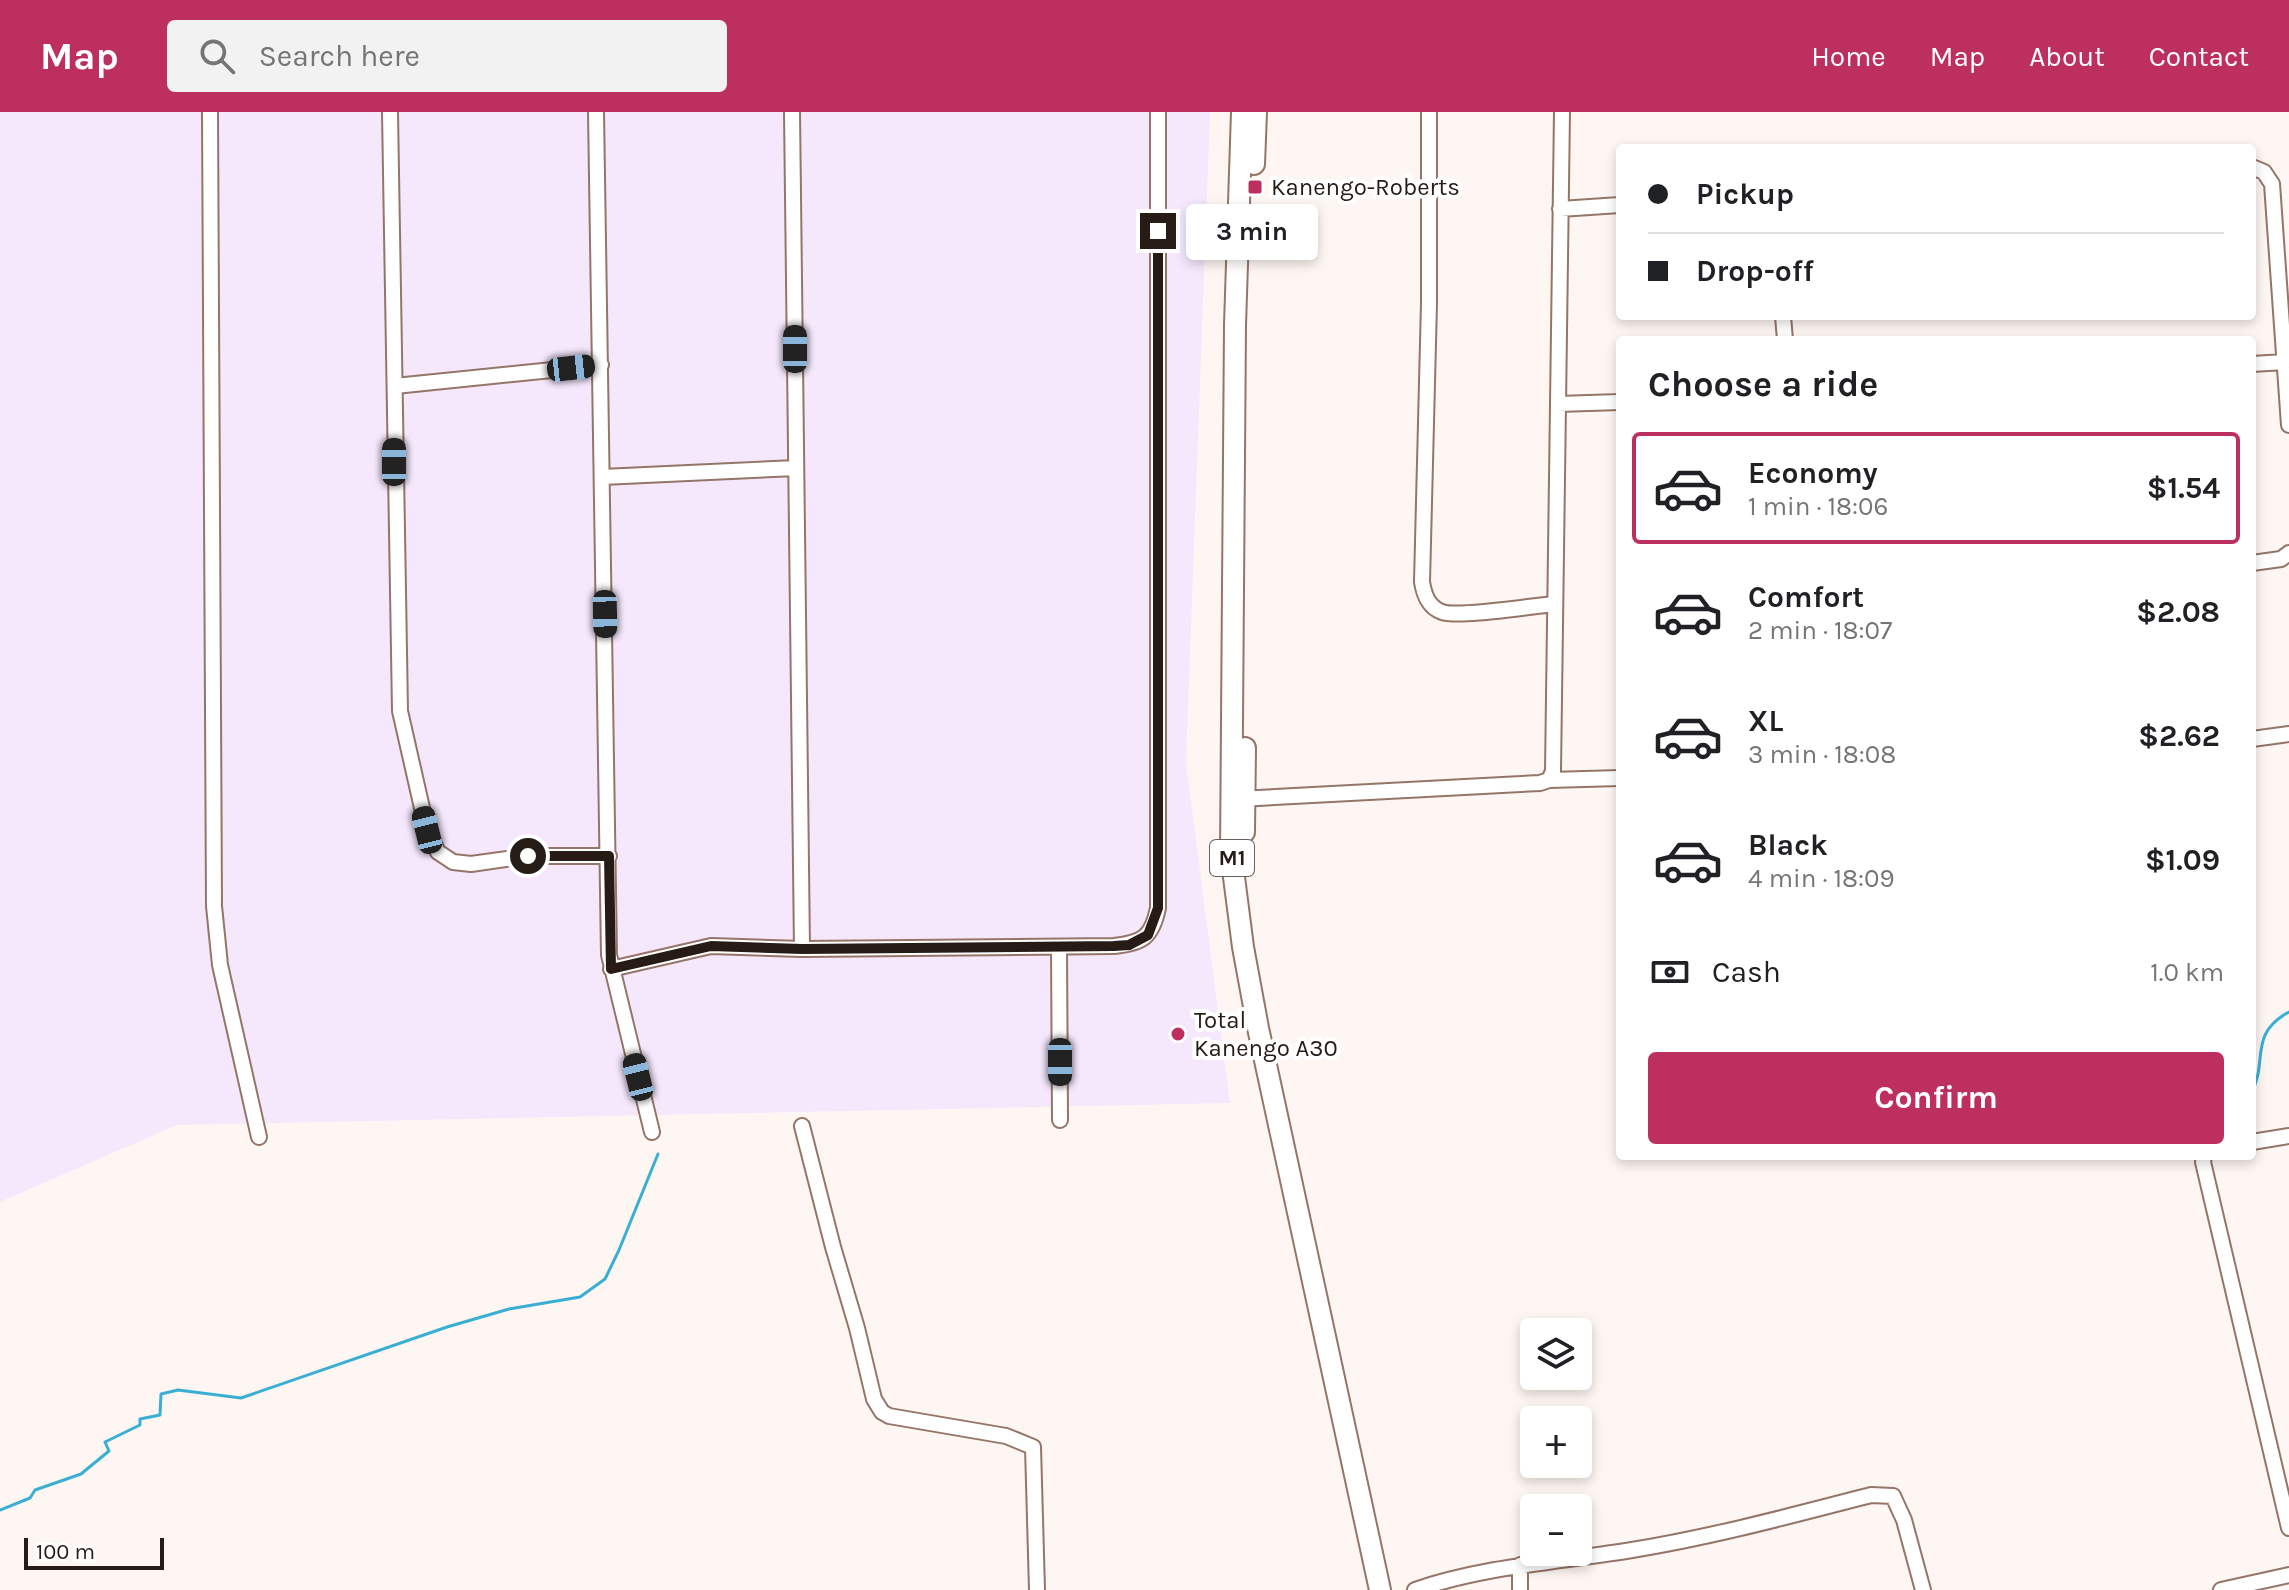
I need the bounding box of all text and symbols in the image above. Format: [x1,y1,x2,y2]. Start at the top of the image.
search box [167,20,727,92]
text: Map [40,34,119,79]
icon: search [195,34,239,78]
text: Search here [259,38,420,74]
text: Home [1811,40,1886,73]
text: Map [1930,40,1985,73]
text: About [2029,40,2105,73]
text: Contact [2149,40,2249,73]
place label: Kanengo-Roberts [1271,173,1460,201]
text: Pickup [1696,176,1794,212]
marker: Kanengo-Roberts [1246,178,1264,196]
callout: 3 min [1186,203,1318,259]
route end [1140,213,1176,249]
text: 3 min [1216,216,1288,247]
text: Drop-off [1696,253,1814,289]
car [783,325,807,373]
car [546,354,596,382]
text: Choose a ride [1648,363,1878,405]
car [382,438,406,486]
icon: car [1652,452,1724,524]
text: Economy [1748,455,1878,491]
text: $1.54 [2147,470,2220,506]
text: 1 min · 18:06 [1748,491,1888,522]
icon: car [1652,576,1724,648]
text: Comfort [1748,579,1864,615]
car [593,590,617,638]
text: $2.08 [2136,594,2220,630]
text: 2 min · 18:07 [1748,615,1892,646]
icon: car [1652,700,1724,772]
text: XL [1748,703,1783,739]
text: $2.62 [2138,718,2220,754]
text: 3 min · 18:08 [1748,739,1896,770]
car [410,804,444,856]
icon: car [1652,824,1724,896]
text: Black [1748,827,1828,863]
route start [510,838,546,874]
road number: M1 [1210,840,1254,876]
text: $1.09 [2145,842,2220,878]
text: 4 min · 18:09 [1748,863,1895,894]
icon: cash [1648,950,1692,994]
text: Cash [1712,954,1781,990]
text: 1.0 km [2150,957,2224,988]
place label: Total Kanengo A30 [1194,1006,1338,1062]
marker: Total Kanengo A30 [1169,1025,1187,1043]
car [1048,1038,1072,1086]
car [621,1051,655,1103]
button: Confirm [1648,1052,2224,1144]
map controls [1520,1318,1592,1566]
button: layers [1520,1318,1592,1390]
button: + [1520,1406,1592,1478]
button: − [1520,1494,1592,1566]
scale bar [24,1534,164,1570]
text: 100 m [36,1539,95,1565]

